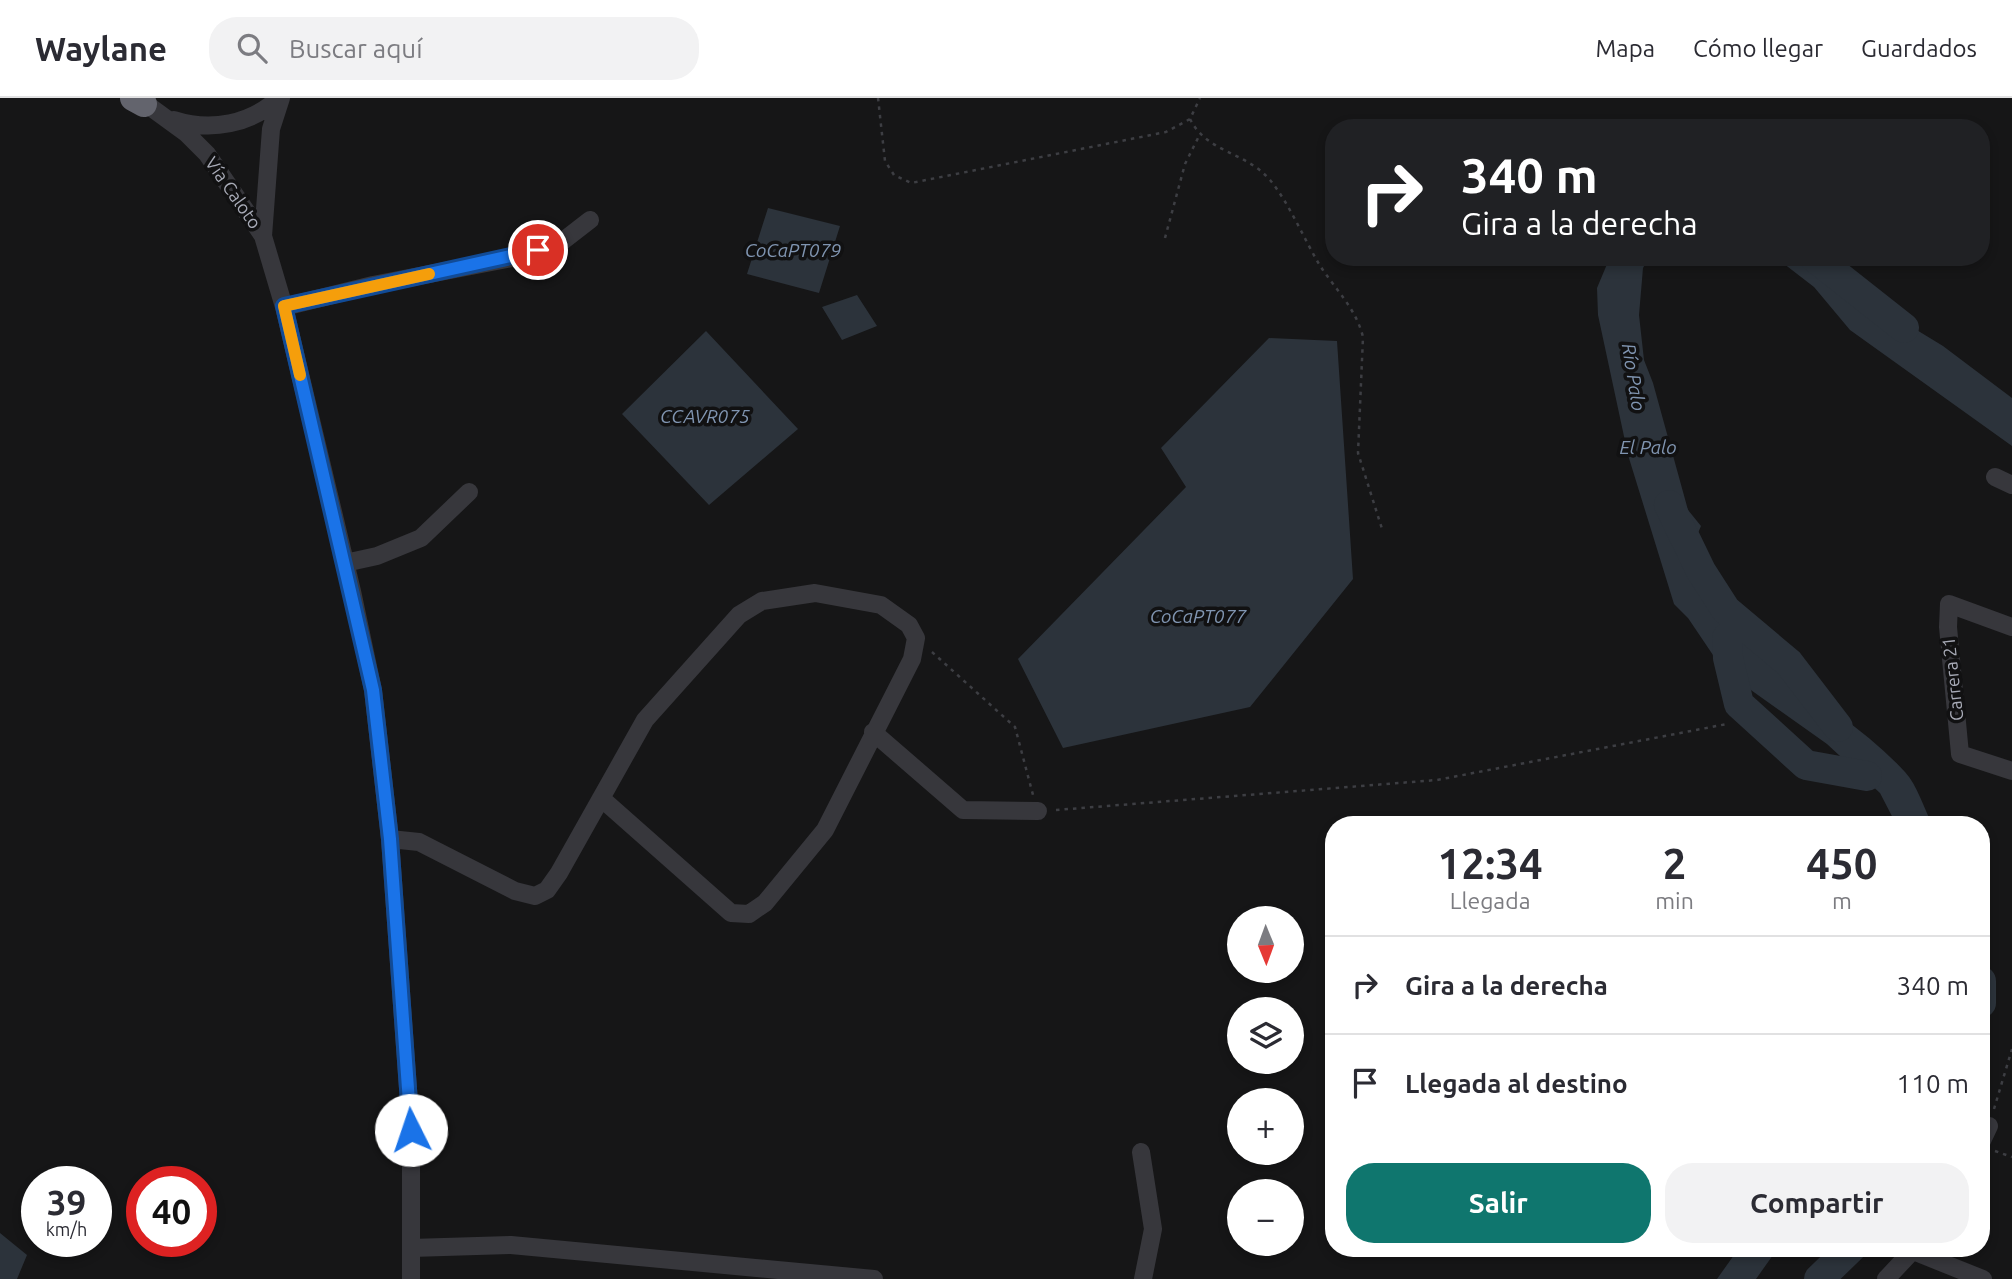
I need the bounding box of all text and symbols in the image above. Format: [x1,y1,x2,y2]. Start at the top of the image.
search box [209,17,699,80]
icon: search [233,29,271,67]
text: Waylane [35,30,167,67]
text: Buscar aquí [289,34,423,63]
text: Mapa [1595,35,1655,62]
text: Cómo llegar [1693,35,1823,62]
text: Guardados [1861,35,1977,62]
icon: right [1346,147,1437,238]
text: 340 m [1461,147,1598,202]
street label: Vía Caloto [202,153,266,232]
text: Gira a la derecha [1461,205,1698,241]
pin [508,220,568,280]
icon: arrive [519,231,557,269]
water label: CoCaPT079 [745,239,842,261]
water label: Río Palo [1618,342,1650,412]
water label: CCAVR075 [660,405,750,427]
water label: El Palo [1620,436,1676,458]
water label: CoCaPT077 [1150,605,1248,627]
street label: Carrera 21 [1938,636,1966,722]
text: 12:34 [1438,840,1543,887]
text: 2 [1663,840,1686,887]
text: 450 [1806,840,1877,887]
text: Llegada [1450,888,1530,913]
text: min [1655,888,1694,913]
text: m [1832,888,1852,913]
north arrow [1227,906,1304,984]
map controls [1227,906,1304,1256]
icon: right [1346,966,1384,1004]
text: Gira a la derecha [1405,971,1608,1000]
text: 340 m [1897,971,1969,1000]
button: layers [1227,997,1304,1074]
icon: arrive [1346,1064,1384,1102]
text: Llegada al destino [1405,1069,1628,1098]
text: 110 m [1897,1069,1969,1098]
button: + [1227,1088,1304,1165]
position arrow [374,1093,448,1167]
button: Salir [1346,1163,1651,1243]
button: Compartir [1665,1163,1969,1243]
speed limit sign: 40 [126,1166,217,1257]
button: − [1227,1179,1304,1256]
text: 39 [47,1182,86,1222]
text: km/h [46,1219,87,1239]

